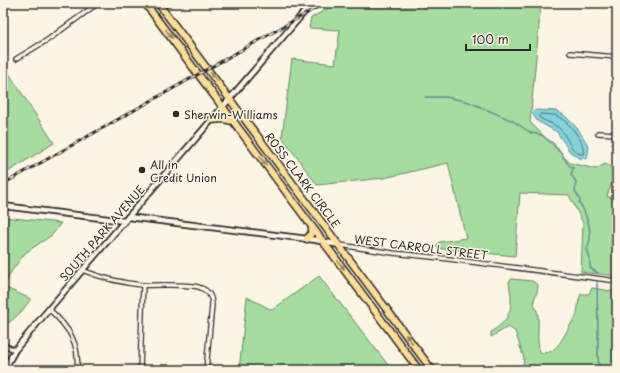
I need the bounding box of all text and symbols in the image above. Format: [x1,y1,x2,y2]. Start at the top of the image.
scale bar [466,26,530,52]
one-way arrow [164,29,173,40]
text: 100 m [472,30,509,48]
one-way arrow [210,72,218,83]
place label: Sherwin-Williams [184,106,278,123]
marker: Sherwin-Williams [171,109,181,119]
street label: ROSS CLARK CIRCLE [261,129,345,231]
place label: All in Credit Union [150,156,217,186]
one-way arrow [259,156,267,166]
marker: All in Credit Union [137,165,147,175]
street label: SOUTH PARK AVENUE [56,181,149,285]
street label: WEST CARROLL STREET [353,230,489,264]
one-way arrow [336,260,345,271]
one-way arrow [405,333,413,344]

